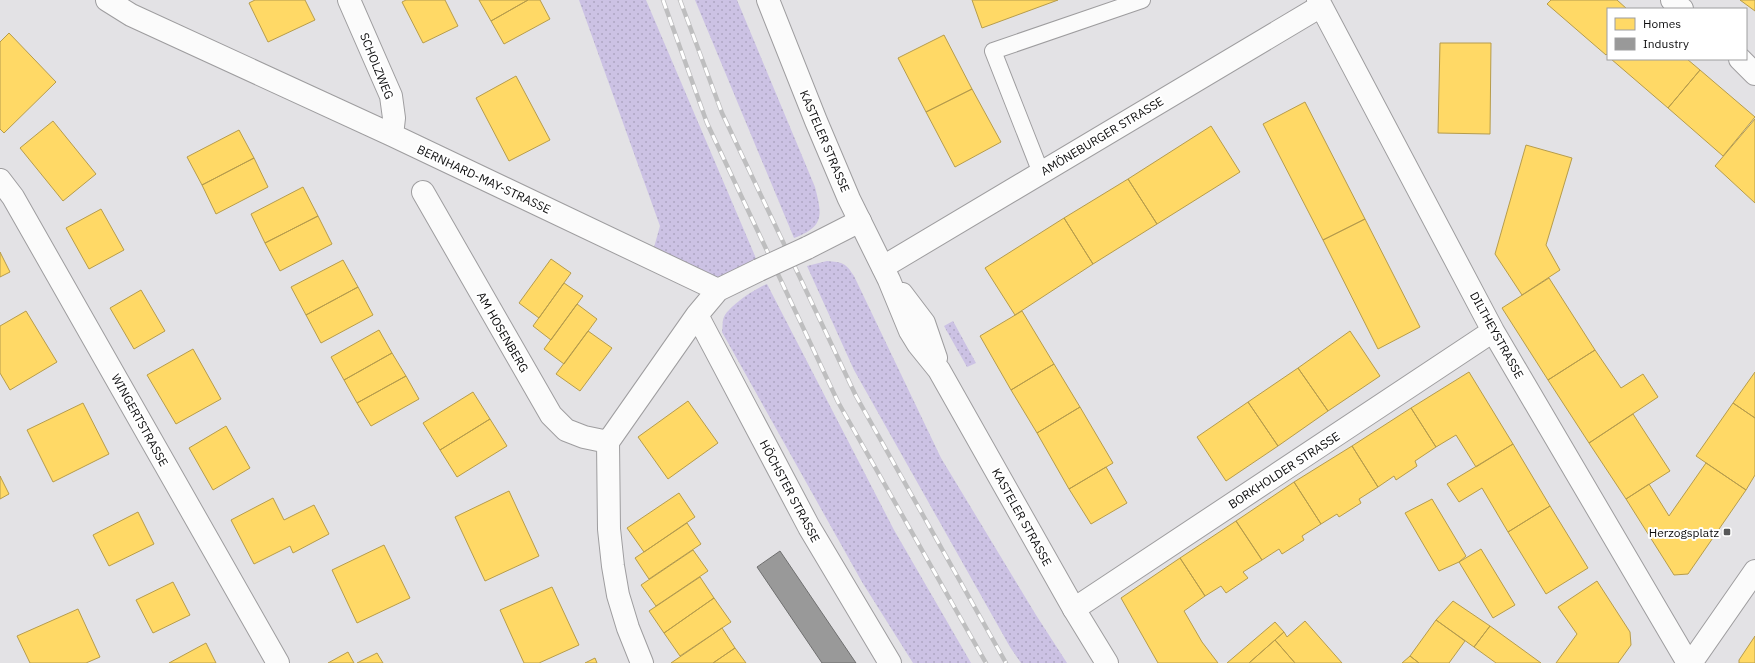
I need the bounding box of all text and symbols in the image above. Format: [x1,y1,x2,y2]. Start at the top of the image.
legend [1607,8,1747,60]
text: Homes [1643,16,1681,31]
street label: SCHOLZWEG [357,31,397,101]
text: Industry [1643,36,1689,51]
street label: KASTELER STRASSE [797,88,853,194]
street label: AMÖNEBURGER STRASSE [1038,93,1166,179]
street label: BERNHARD-MAY-STRASSE [415,141,553,217]
street label: AM HOSENBERG [474,289,532,375]
street label: DILTHEYSTRASSE [1467,289,1527,381]
street label: WINGERTSTRASSE [108,371,172,469]
street label: BORKHOLDER STRASSE [1225,428,1343,512]
street label: HÖCHSTER STRASSE [757,437,823,545]
street label: KASTELER STRASSE [989,466,1055,568]
place label: Herzogsplatz [1649,525,1719,540]
marker: Herzogsplatz [1722,527,1732,537]

